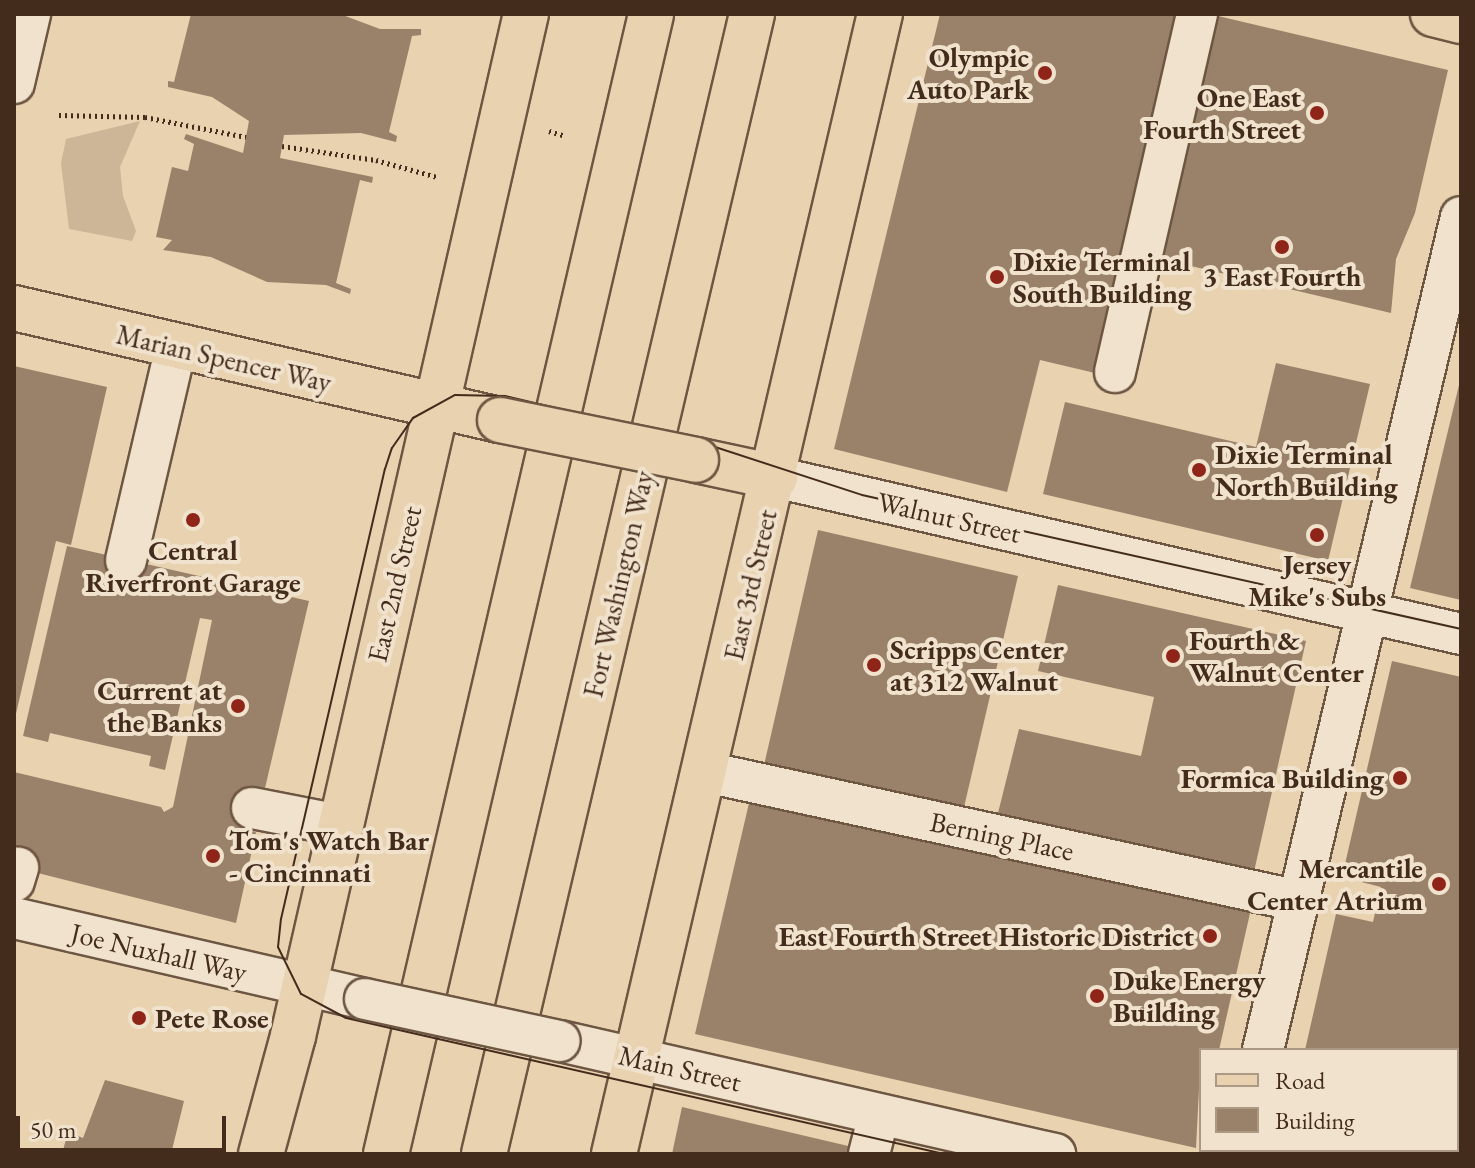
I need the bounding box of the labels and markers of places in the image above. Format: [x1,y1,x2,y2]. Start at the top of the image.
place label: Olympic Auto Park [907,40,1029,106]
marker: Olympic Auto Park [1036,64,1054,82]
place label: One East Fourth Street [1143,80,1301,146]
marker: One East Fourth Street [1308,104,1326,122]
marker: 3 East Fourth [1273,238,1291,256]
place label: Dixie Terminal South Building [1013,244,1192,310]
place label: 3 East Fourth [1203,259,1361,293]
marker: Dixie Terminal South Building [988,268,1006,286]
place label: Dixie Terminal North Building [1215,437,1398,503]
marker: Dixie Terminal North Building [1190,461,1208,479]
marker: Central Riverfront Garage [184,511,202,529]
marker: Jersey Mike's Subs [1308,526,1326,544]
place label: Central Riverfront Garage [85,533,301,599]
place label: Jersey Mike's Subs [1248,547,1386,613]
place label: Fourth & Walnut Center [1189,623,1364,689]
place label: Scripps Center at 312 Walnut [890,632,1064,698]
marker: Fourth & Walnut Center [1164,647,1182,665]
marker: Scripps Center at 312 Walnut [865,656,883,674]
place label: Current at the Banks [97,673,222,739]
marker: Current at the Banks [229,697,247,715]
place label: Formica Building [1181,761,1384,795]
marker: Formica Building [1391,769,1409,787]
place label: Tom's Watch Bar - Cincinnati [229,823,429,889]
marker: Tom's Watch Bar - Cincinnati [204,847,222,865]
place label: Mercantile Center Atrium [1247,851,1423,917]
marker: Mercantile Center Atrium [1430,875,1448,893]
place label: East Fourth Street Historic District [779,919,1194,953]
marker: East Fourth Street Historic District [1201,927,1219,945]
place label: Duke Energy Building [1113,963,1266,1029]
marker: Duke Energy Building [1088,987,1106,1005]
place label: Pete Rose [155,1001,269,1035]
marker: Pete Rose [130,1009,148,1027]

